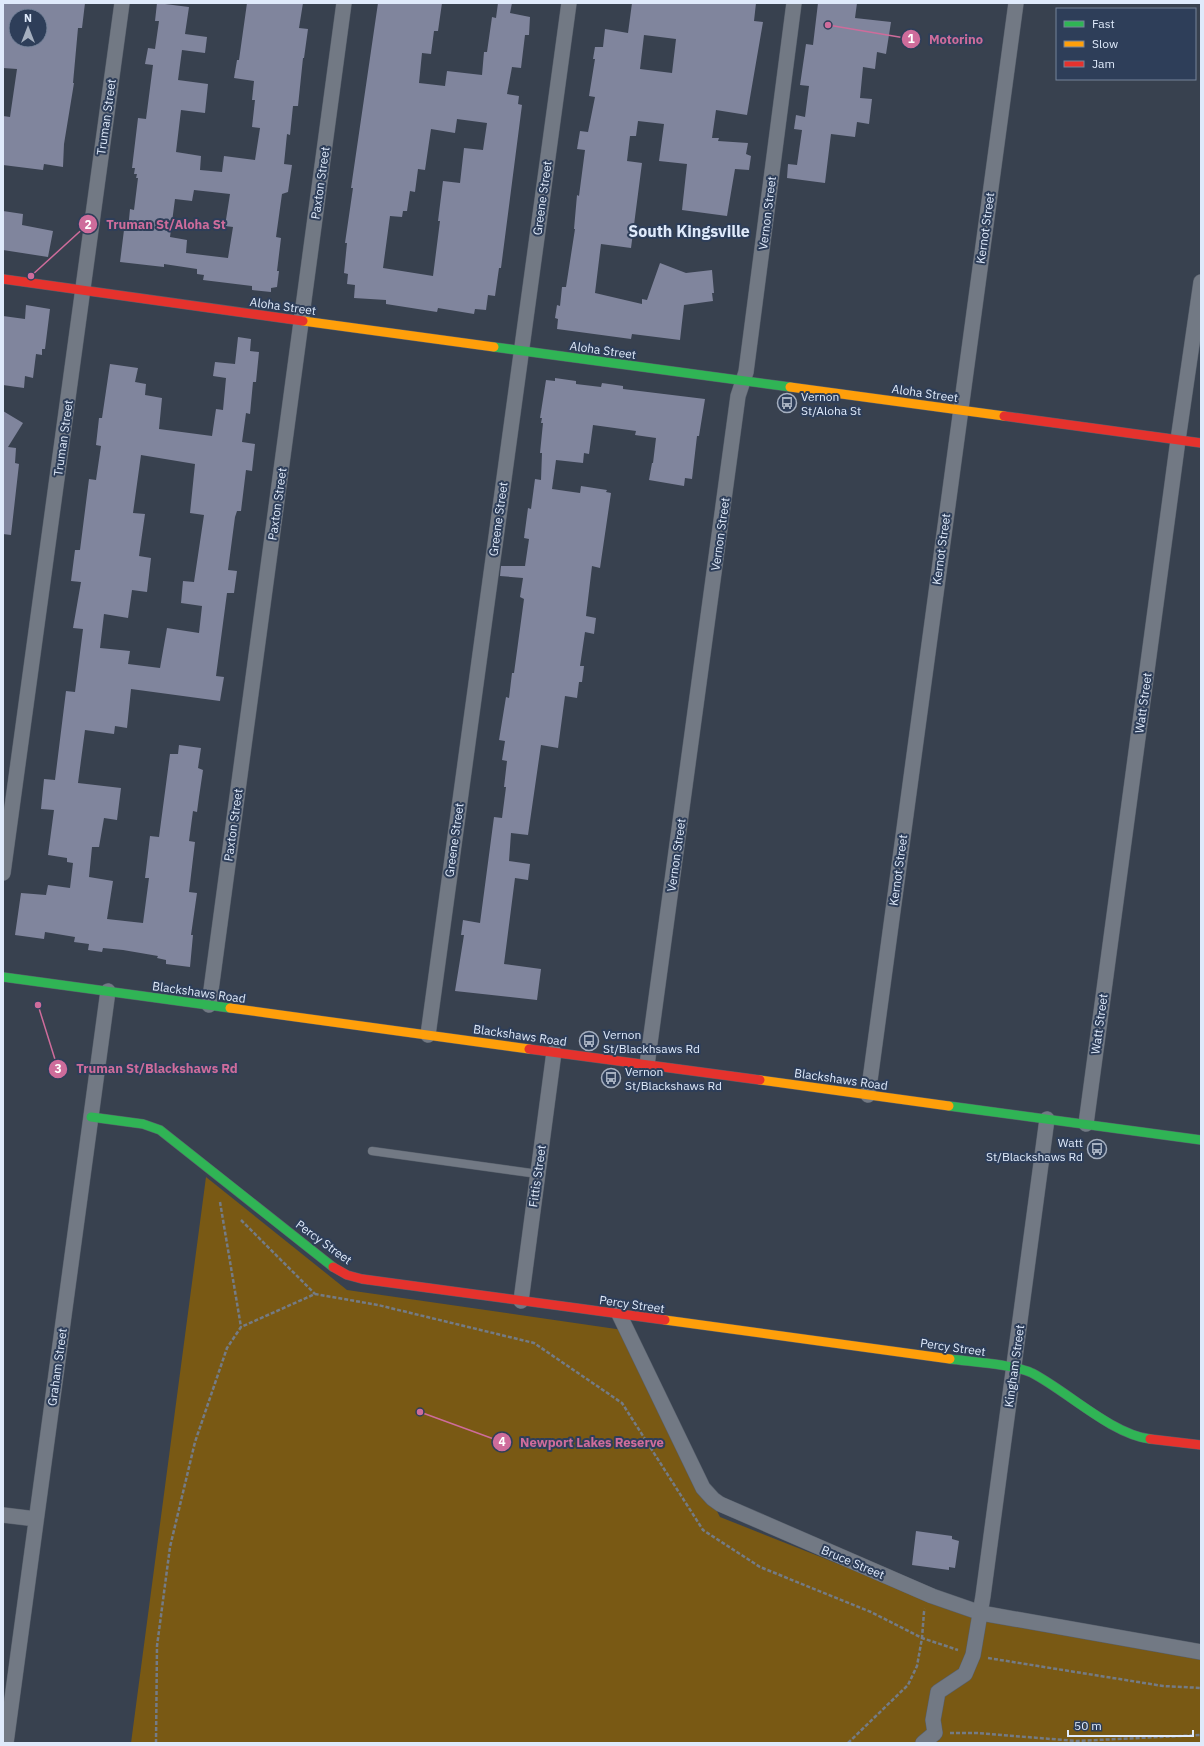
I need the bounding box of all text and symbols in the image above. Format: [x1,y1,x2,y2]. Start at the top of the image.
north arrow [8,8,48,48]
legend [1056,8,1196,80]
text: N [24,11,32,25]
text: Fast [1092,16,1115,31]
callout: Motorino [901,27,991,52]
text: 1 [907,31,915,46]
text: Motorino [929,31,983,48]
text: Slow [1092,36,1118,51]
text: Jam [1092,56,1115,71]
street label: Truman Street [93,78,119,156]
street label: Paxton Street [307,146,333,220]
street label: Greene Street [529,160,555,236]
street label: Vernon Street [755,175,779,251]
street label: Kernot Street [973,191,997,265]
callout: Truman St/Aloha St [78,212,234,237]
text: Truman St/Aloha St [106,216,226,233]
text: 2 [84,217,92,232]
district label: South Kingsville [628,221,750,241]
street label: Aloha Street [249,294,317,318]
street label: Aloha Street [569,338,637,362]
street label: Aloha Street [891,381,959,405]
place label: Vernon St/Aloha St [801,389,861,418]
bus stop icon: Vernon St/Aloha St [776,392,798,414]
street label: Truman Street [50,399,76,477]
street label: Paxton Street [264,467,290,541]
street label: Greene Street [485,481,511,557]
street label: Vernon Street [707,496,733,572]
street label: Kernot Street [929,512,953,586]
street label: Watt Street [1131,672,1155,734]
street label: Paxton Street [220,788,246,862]
street label: Greene Street [441,802,467,878]
street label: Vernon Street [663,817,689,893]
street label: Kernot Street [886,833,910,907]
street label: Blackshaws Road [151,978,247,1006]
street label: Watt Street [1087,993,1111,1055]
street label: Blackshaws Road [472,1021,568,1049]
place label: Vernon St/Blackhsaws Rd [603,1027,700,1056]
bus stop icon: Vernon St/Blackhsaws Rd [578,1030,600,1052]
callout: Truman St/Blackshaws Rd [48,1056,245,1081]
text: Truman St/Blackshaws Rd [76,1060,238,1077]
text: 3 [54,1061,62,1076]
place label: Vernon St/Blackshaws Rd [625,1064,722,1093]
street label: Blackshaws Road [793,1065,889,1093]
bus stop icon: Vernon St/Blackshaws Rd [600,1067,622,1089]
place label: Watt St/Blackshaws Rd [986,1135,1083,1164]
bus stop icon: Watt St/Blackshaws Rd [1086,1138,1108,1160]
street label: Fittis Street [525,1144,549,1208]
street label: Percy Street [293,1217,355,1267]
street label: Percy Street [598,1292,666,1316]
street label: Kingham Street [1001,1324,1027,1408]
street label: Graham Street [44,1327,70,1407]
street label: Percy Street [919,1335,987,1359]
callout: Newport Lakes Reserve [492,1430,672,1455]
text: 4 [498,1434,506,1449]
text: Newport Lakes Reserve [520,1434,664,1451]
street label: Bruce Street [819,1542,887,1582]
scale bar [1068,1712,1193,1738]
text: 50 m [1074,1718,1102,1733]

